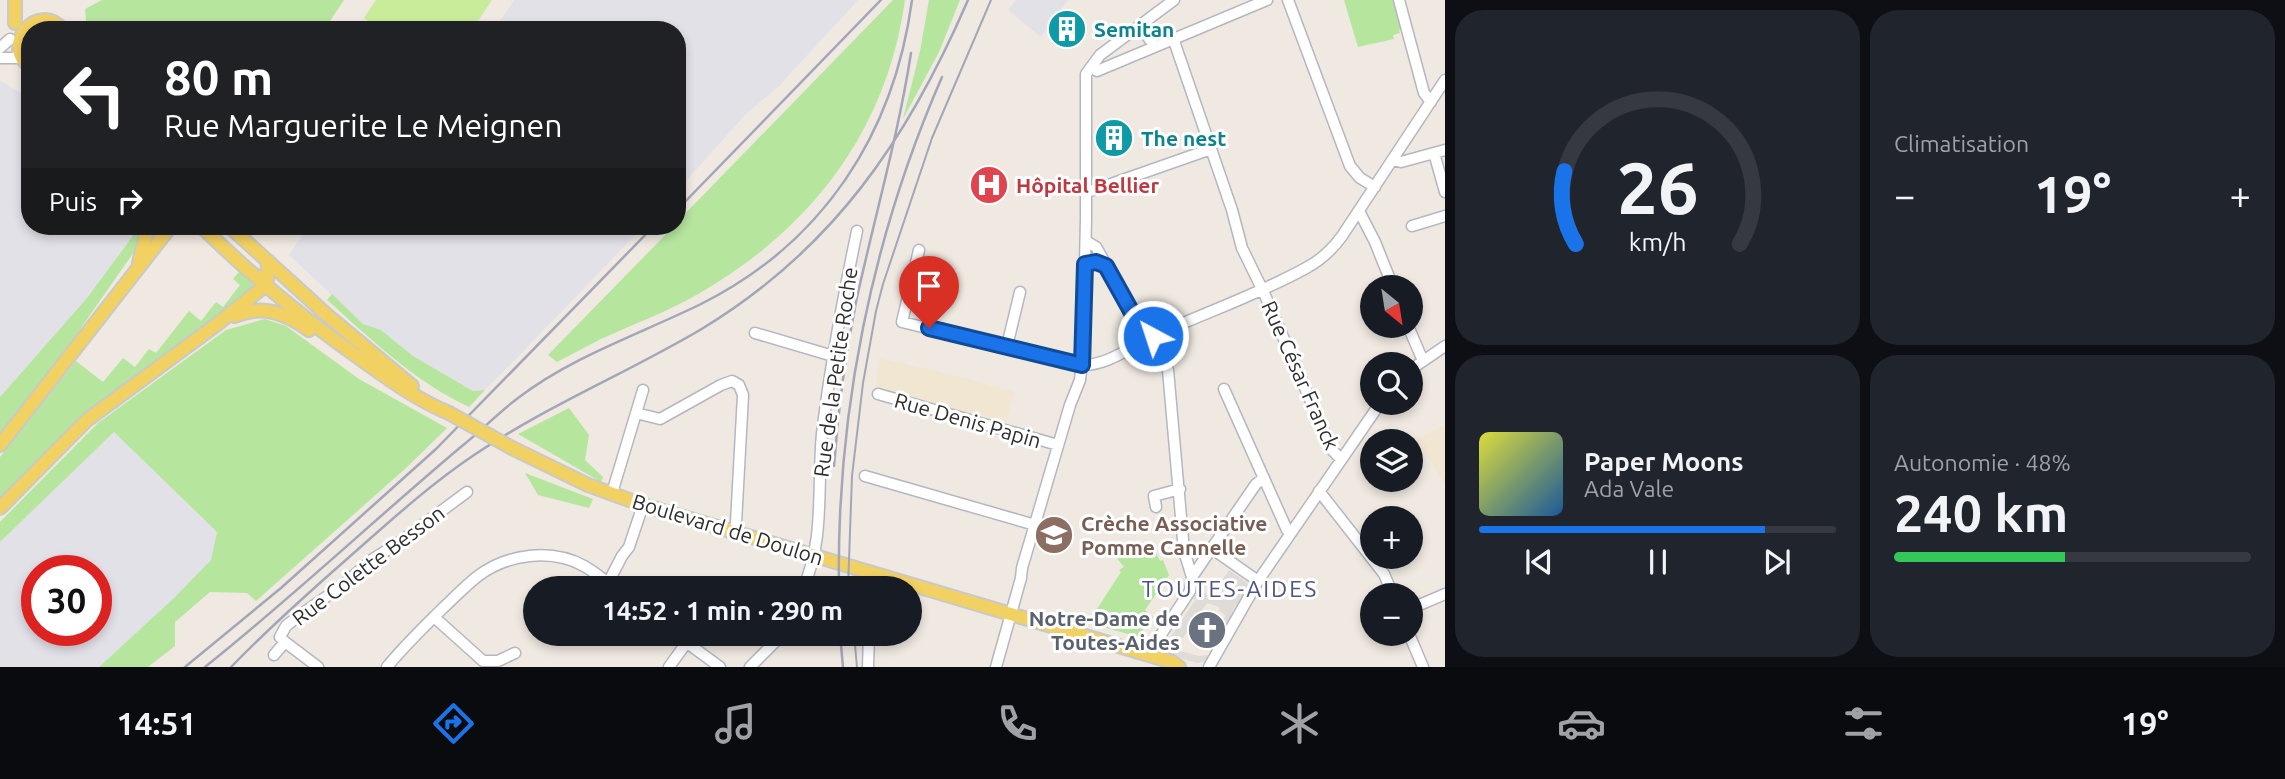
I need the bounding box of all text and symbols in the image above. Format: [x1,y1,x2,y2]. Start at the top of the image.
building icon: Semitan [1046,8,1088,50]
place label: Semitan [1094,17,1174,41]
icon: left [49,49,140,140]
text: 80 m [164,49,273,104]
text: Rue Marguerite Le Meignen [164,107,562,143]
building icon: The nest [1093,117,1135,159]
place label: The nest [1141,126,1226,150]
text: Climatisation [1894,131,2029,156]
text: 26 [1616,146,1699,228]
hospital icon: Hôpital Bellier [968,164,1010,206]
text: 19° [2034,165,2111,223]
place label: Hôpital Bellier [1016,173,1159,197]
text: − [1894,174,1915,216]
text: + [2230,174,2251,216]
icon: right [111,182,149,220]
text: Puis [49,187,97,216]
text: km/h [1629,227,1686,255]
pin [899,256,959,328]
street label: Rue de la Petite Roche [808,266,862,478]
icon: arrive [910,267,948,305]
north arrow [1360,275,1423,338]
map controls [1360,275,1423,646]
street label: Rue César Franck [1257,297,1345,453]
position arrow [1116,299,1190,373]
button: search [1360,352,1423,415]
street label: Rue Denis Papin [892,388,1044,452]
button: layers [1360,429,1423,492]
text: Paper Moons [1584,447,1743,476]
text: Autonomie · 48% [1894,450,2071,475]
text: Ada Vale [1584,476,1674,501]
text: 240 km [1894,484,2068,542]
street label: Boulevard de Doulon [630,489,826,569]
street label: Rue Colette Besson [287,500,449,630]
button: + [1360,506,1423,569]
place label: Crèche Associative Pomme Cannelle [1081,511,1267,559]
school or university icon: Crèche Associative Pomme Cannelle [1033,514,1075,556]
icon: previous [1520,543,1558,581]
icon: pause [1639,543,1677,581]
icon: next [1758,543,1796,581]
speed limit sign: 30 [21,555,112,646]
district label: TOUTES-AIDES [1142,576,1318,601]
button: − [1360,583,1423,646]
text: 14:52 · 1 min · 290 m [602,596,843,625]
place label: Notre-Dame de Toutes-Aides [1029,606,1180,654]
church icon: Notre-Dame de Toutes-Aides [1186,609,1228,651]
icon: directions [429,699,478,748]
icon: music [711,699,760,748]
icon: phone [993,699,1042,748]
icon: climate [1275,699,1324,748]
icon: car [1557,699,1606,748]
icon: filters [1839,699,1888,748]
text: 14:51 [116,705,197,741]
text: 19° [2121,705,2169,741]

